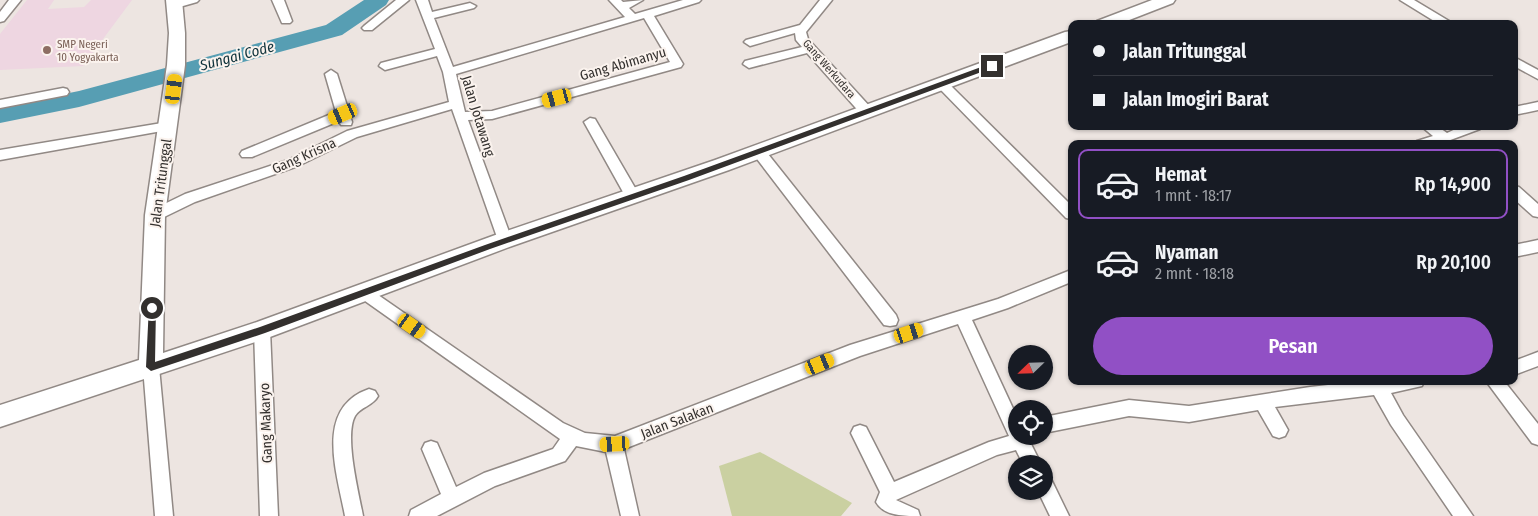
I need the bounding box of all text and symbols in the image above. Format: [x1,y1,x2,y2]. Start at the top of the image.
water label: Sungai Code [197,37,276,75]
street label: Gang Werkudara [800,37,858,101]
place label: SMP Negeri 10 Yogyakarta [57,38,119,64]
text: Jalan Tritunggal [1123,40,1246,63]
marker: SMP Negeri 10 Yogyakarta [41,44,53,56]
street label: Gang Abimanyu [578,44,668,84]
route end [981,55,1003,77]
car [164,73,183,105]
street label: Jalan Jotawang [458,73,499,159]
car [540,87,573,109]
text: Jalan Imogiri Barat [1123,88,1269,111]
car [326,101,359,127]
street label: Gang Krisna [269,134,339,178]
street label: Jalan Tritunggal [146,138,176,228]
icon: car [1095,162,1140,207]
text: Hemat [1155,163,1207,186]
text: Rp 14,900 [1415,173,1491,196]
text: 1 mnt · 18:17 [1155,186,1232,205]
icon: car [1095,240,1140,285]
text: Nyaman [1155,241,1218,264]
text: Rp 20,100 [1416,251,1491,274]
text: 2 mnt · 18:18 [1155,264,1234,283]
route start [141,297,163,319]
car [395,311,428,341]
button: Pesan [1093,317,1493,375]
car [892,321,925,345]
north arrow [1008,345,1052,390]
map controls [1008,345,1053,500]
car [803,351,836,377]
street label: Gang Makaryo [256,382,276,464]
street label: Jalan Salakan [638,399,716,443]
button: locate [1008,400,1053,445]
car [599,436,630,452]
button: layers [1008,455,1053,500]

